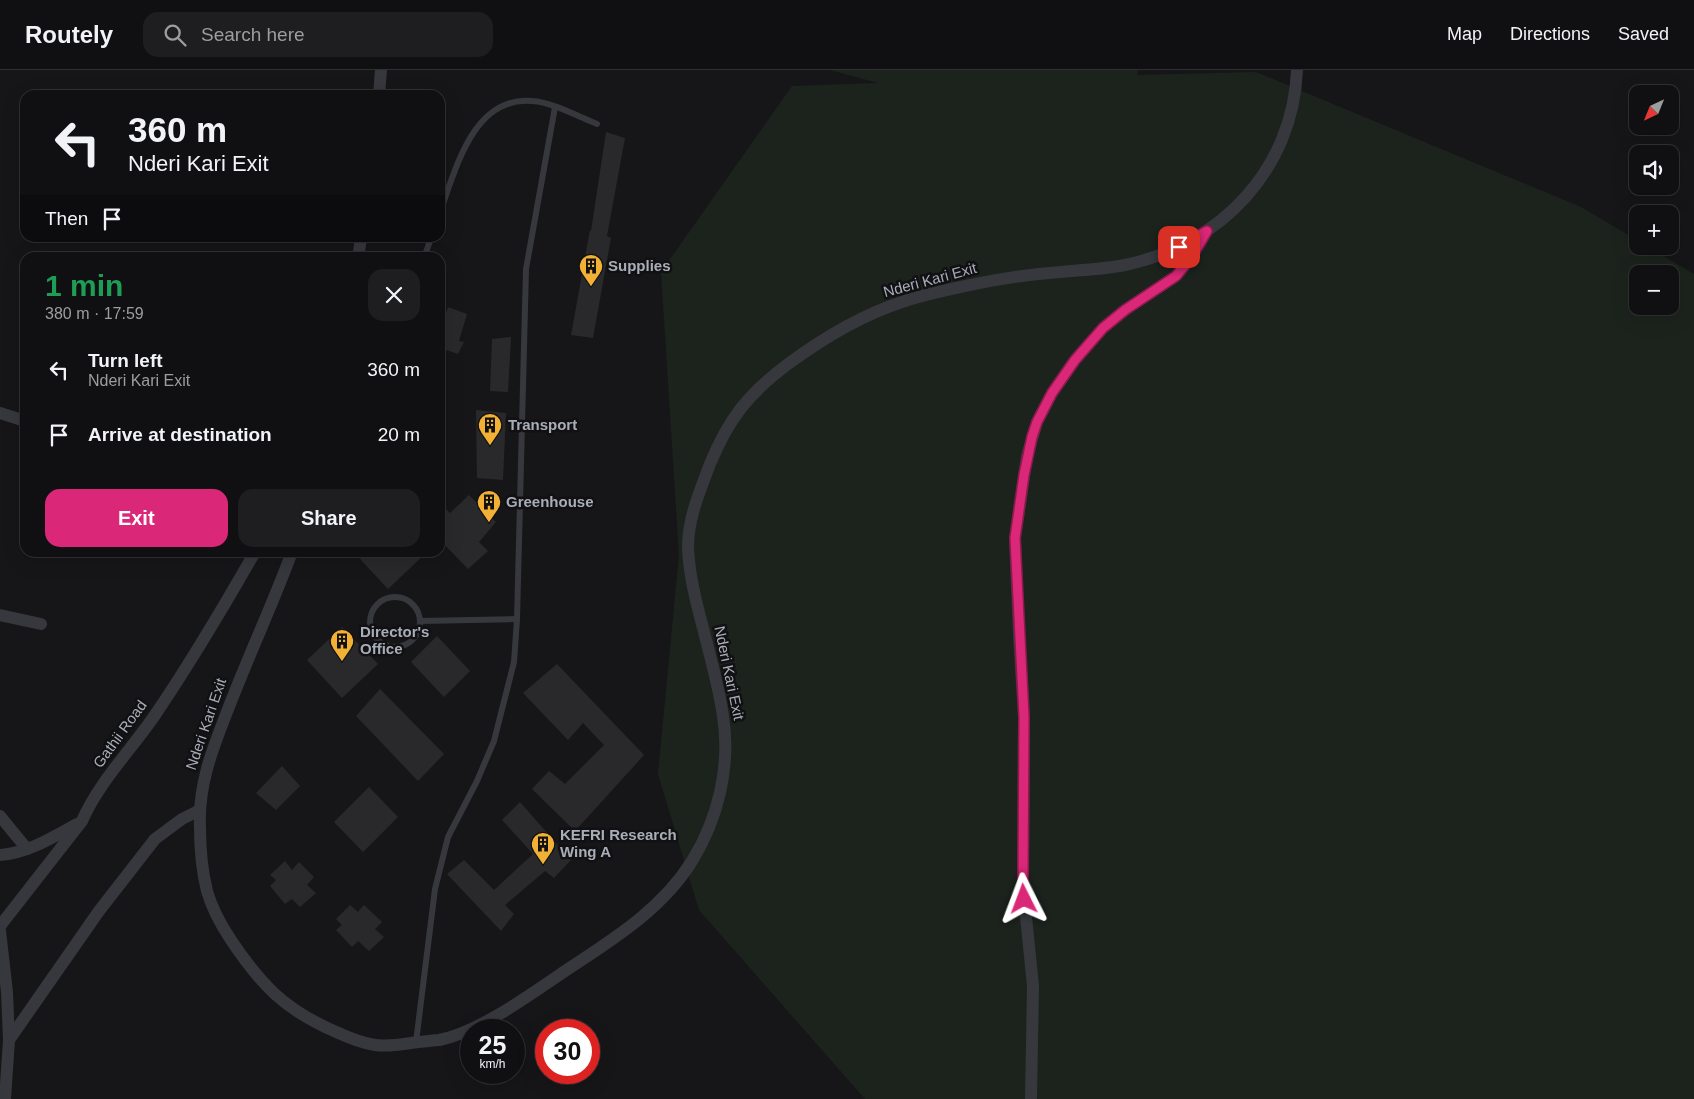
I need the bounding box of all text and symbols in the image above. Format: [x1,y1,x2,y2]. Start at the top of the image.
search box [143,12,493,57]
text: Routely [25,21,113,48]
icon: search [161,21,189,49]
text: Search here [201,24,305,45]
text: Map [1447,24,1482,44]
text: Directions [1510,24,1590,44]
text: Saved [1618,24,1669,44]
north arrow [1629,85,1679,135]
map controls [1629,85,1679,315]
icon: left [45,110,110,175]
text: 360 m [128,110,227,149]
button: sound [1629,145,1679,195]
text: Nderi Kari Exit [128,151,269,176]
icon: arrive [98,205,126,233]
button: + [1629,205,1679,255]
text: Then [45,208,88,229]
pin [1158,226,1200,268]
icon: arrive [1165,233,1193,261]
building icon: Supplies [578,253,604,287]
place label: Supplies [608,257,671,274]
street label: Nderi Kari Exit [881,259,979,300]
button: − [1629,265,1679,315]
text: 1 min [45,269,123,302]
button: close [368,269,420,321]
text: 380 m · 17:59 [45,305,144,322]
text: Turn left [88,350,163,371]
icon: left [45,356,73,384]
text: 360 m [367,359,420,380]
text: Nderi Kari Exit [88,372,190,389]
building icon: Transport [477,412,503,446]
place label: Transport [508,416,577,433]
icon: arrive [45,421,73,449]
text: Arrive at destination [88,424,272,445]
text: 20 m [378,424,420,445]
button: Exit [45,489,228,547]
button: Share [238,489,420,547]
building icon: Greenhouse [476,489,502,523]
place label: Greenhouse [506,493,594,510]
place label: Director's Office [360,623,429,657]
street label: Nderi Kari Exit [711,624,748,722]
building icon: Director's Office [329,628,355,662]
street label: Nderi Kari Exit [182,675,229,772]
street label: Gathii Road [89,697,150,771]
place label: KEFRI Research Wing A [560,826,677,860]
building icon: KEFRI Research Wing A [530,831,556,865]
position arrow [997,872,1049,924]
speed limit sign: 30 [535,1019,600,1084]
text: 25 [479,1031,506,1059]
text: km/h [479,1057,506,1071]

